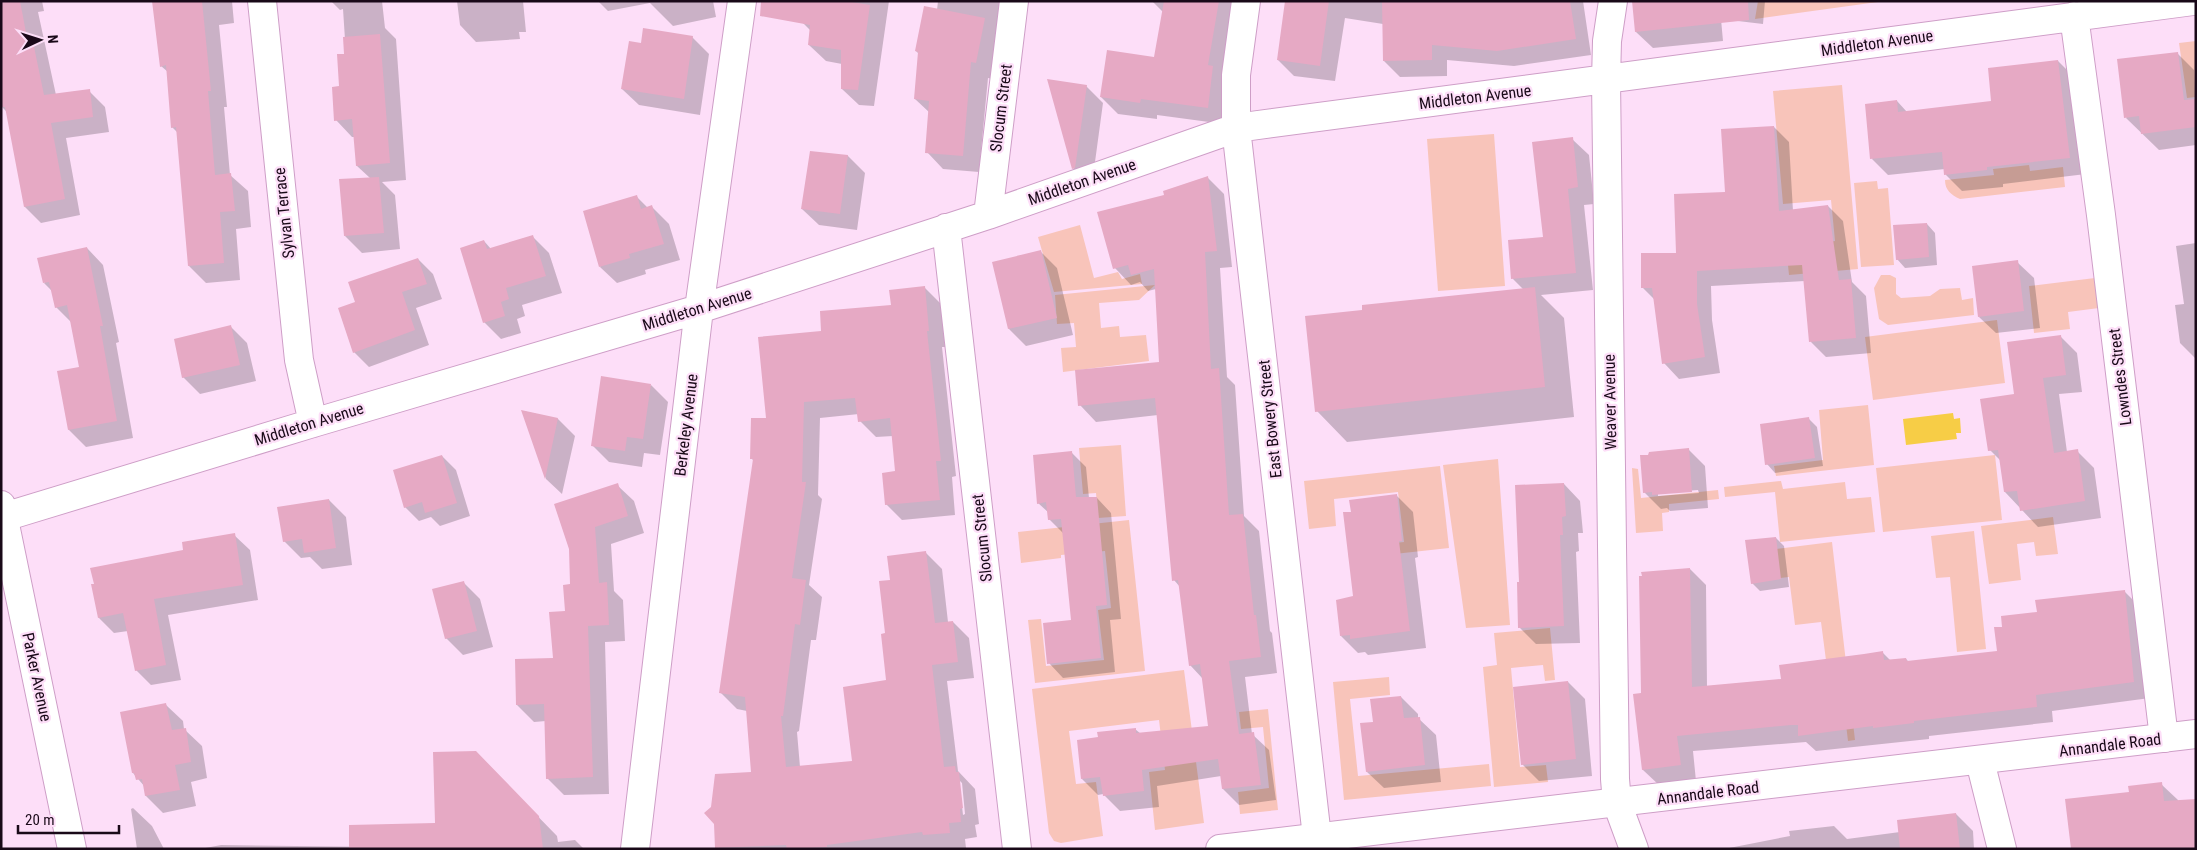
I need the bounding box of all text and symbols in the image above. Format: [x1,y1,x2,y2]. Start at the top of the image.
north arrow [15,15,65,65]
street label: Middleton Avenue [1820,26,1934,60]
text: N [45,34,61,44]
street label: Slocum Street [986,63,1016,153]
street label: Middleton Avenue [1418,81,1532,113]
street label: Middleton Avenue [1026,155,1138,209]
street label: Sylvan Terrace [270,167,298,259]
street label: Middleton Avenue [640,283,754,335]
street label: Lowndes Street [2105,327,2135,427]
street label: Weaver Avenue [1600,354,1620,450]
street label: East Bowery Street [1254,359,1286,479]
street label: Berkeley Avenue [670,373,702,477]
street label: Middleton Avenue [252,398,366,450]
street label: Slocum Street [968,493,996,583]
street label: Parker Avenue [18,631,56,723]
street label: Annandale Road [2058,729,2162,761]
street label: Annandale Road [1656,777,1760,809]
scale bar [18,802,119,834]
text: 20 m [25,811,55,829]

